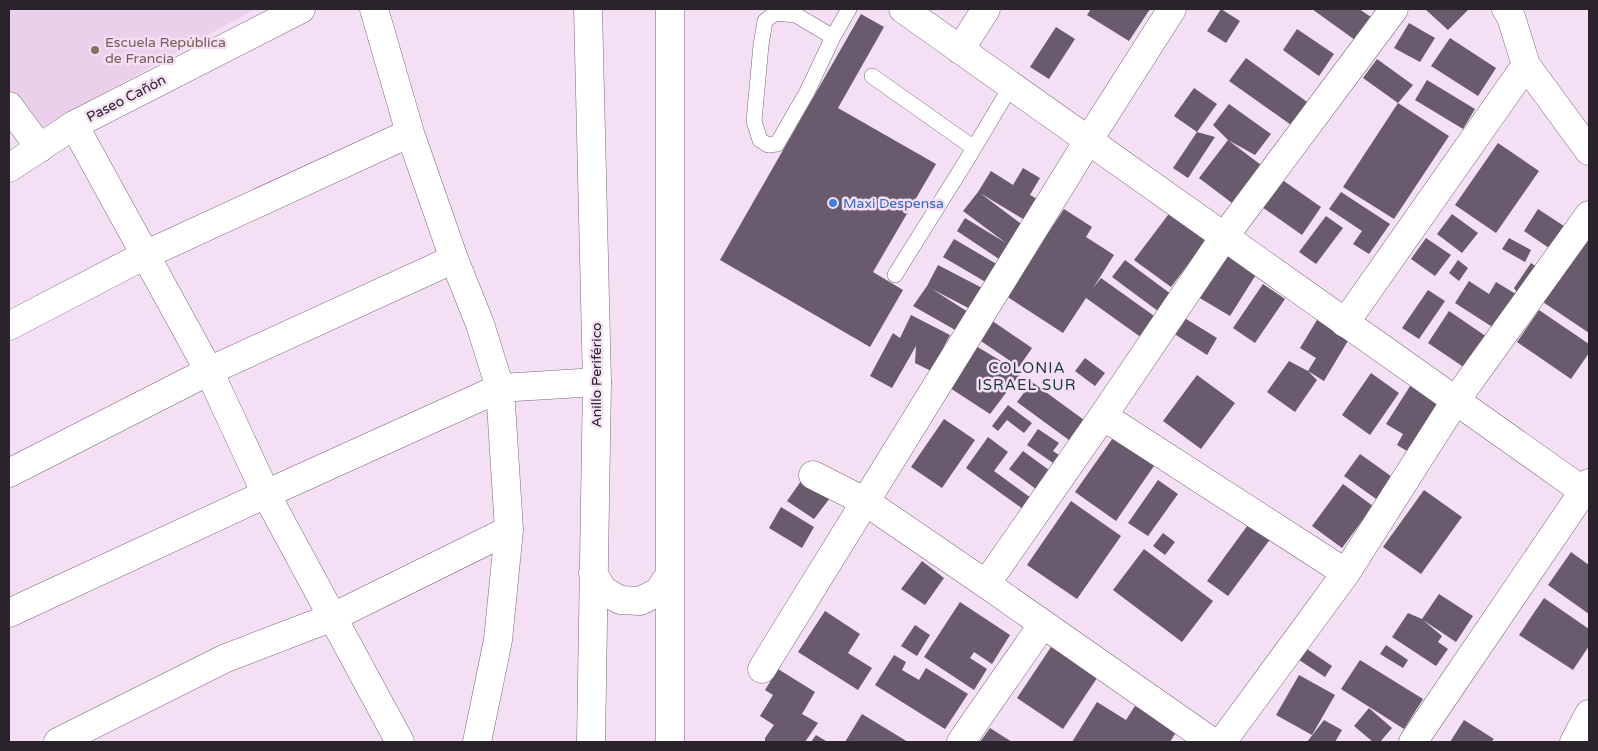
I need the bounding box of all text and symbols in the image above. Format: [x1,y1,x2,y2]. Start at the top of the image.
place label: Escuela República de Francia [105,34,226,67]
marker: Escuela República de Francia [89,44,101,56]
street label: Paseo Cañón [84,71,169,126]
place label: Maxi Despensa [843,195,944,212]
marker: Maxi Despensa [827,197,839,209]
street label: Anillo Periférico [588,322,605,428]
district label: COLONIA ISRAEL SUR [978,359,1076,394]

